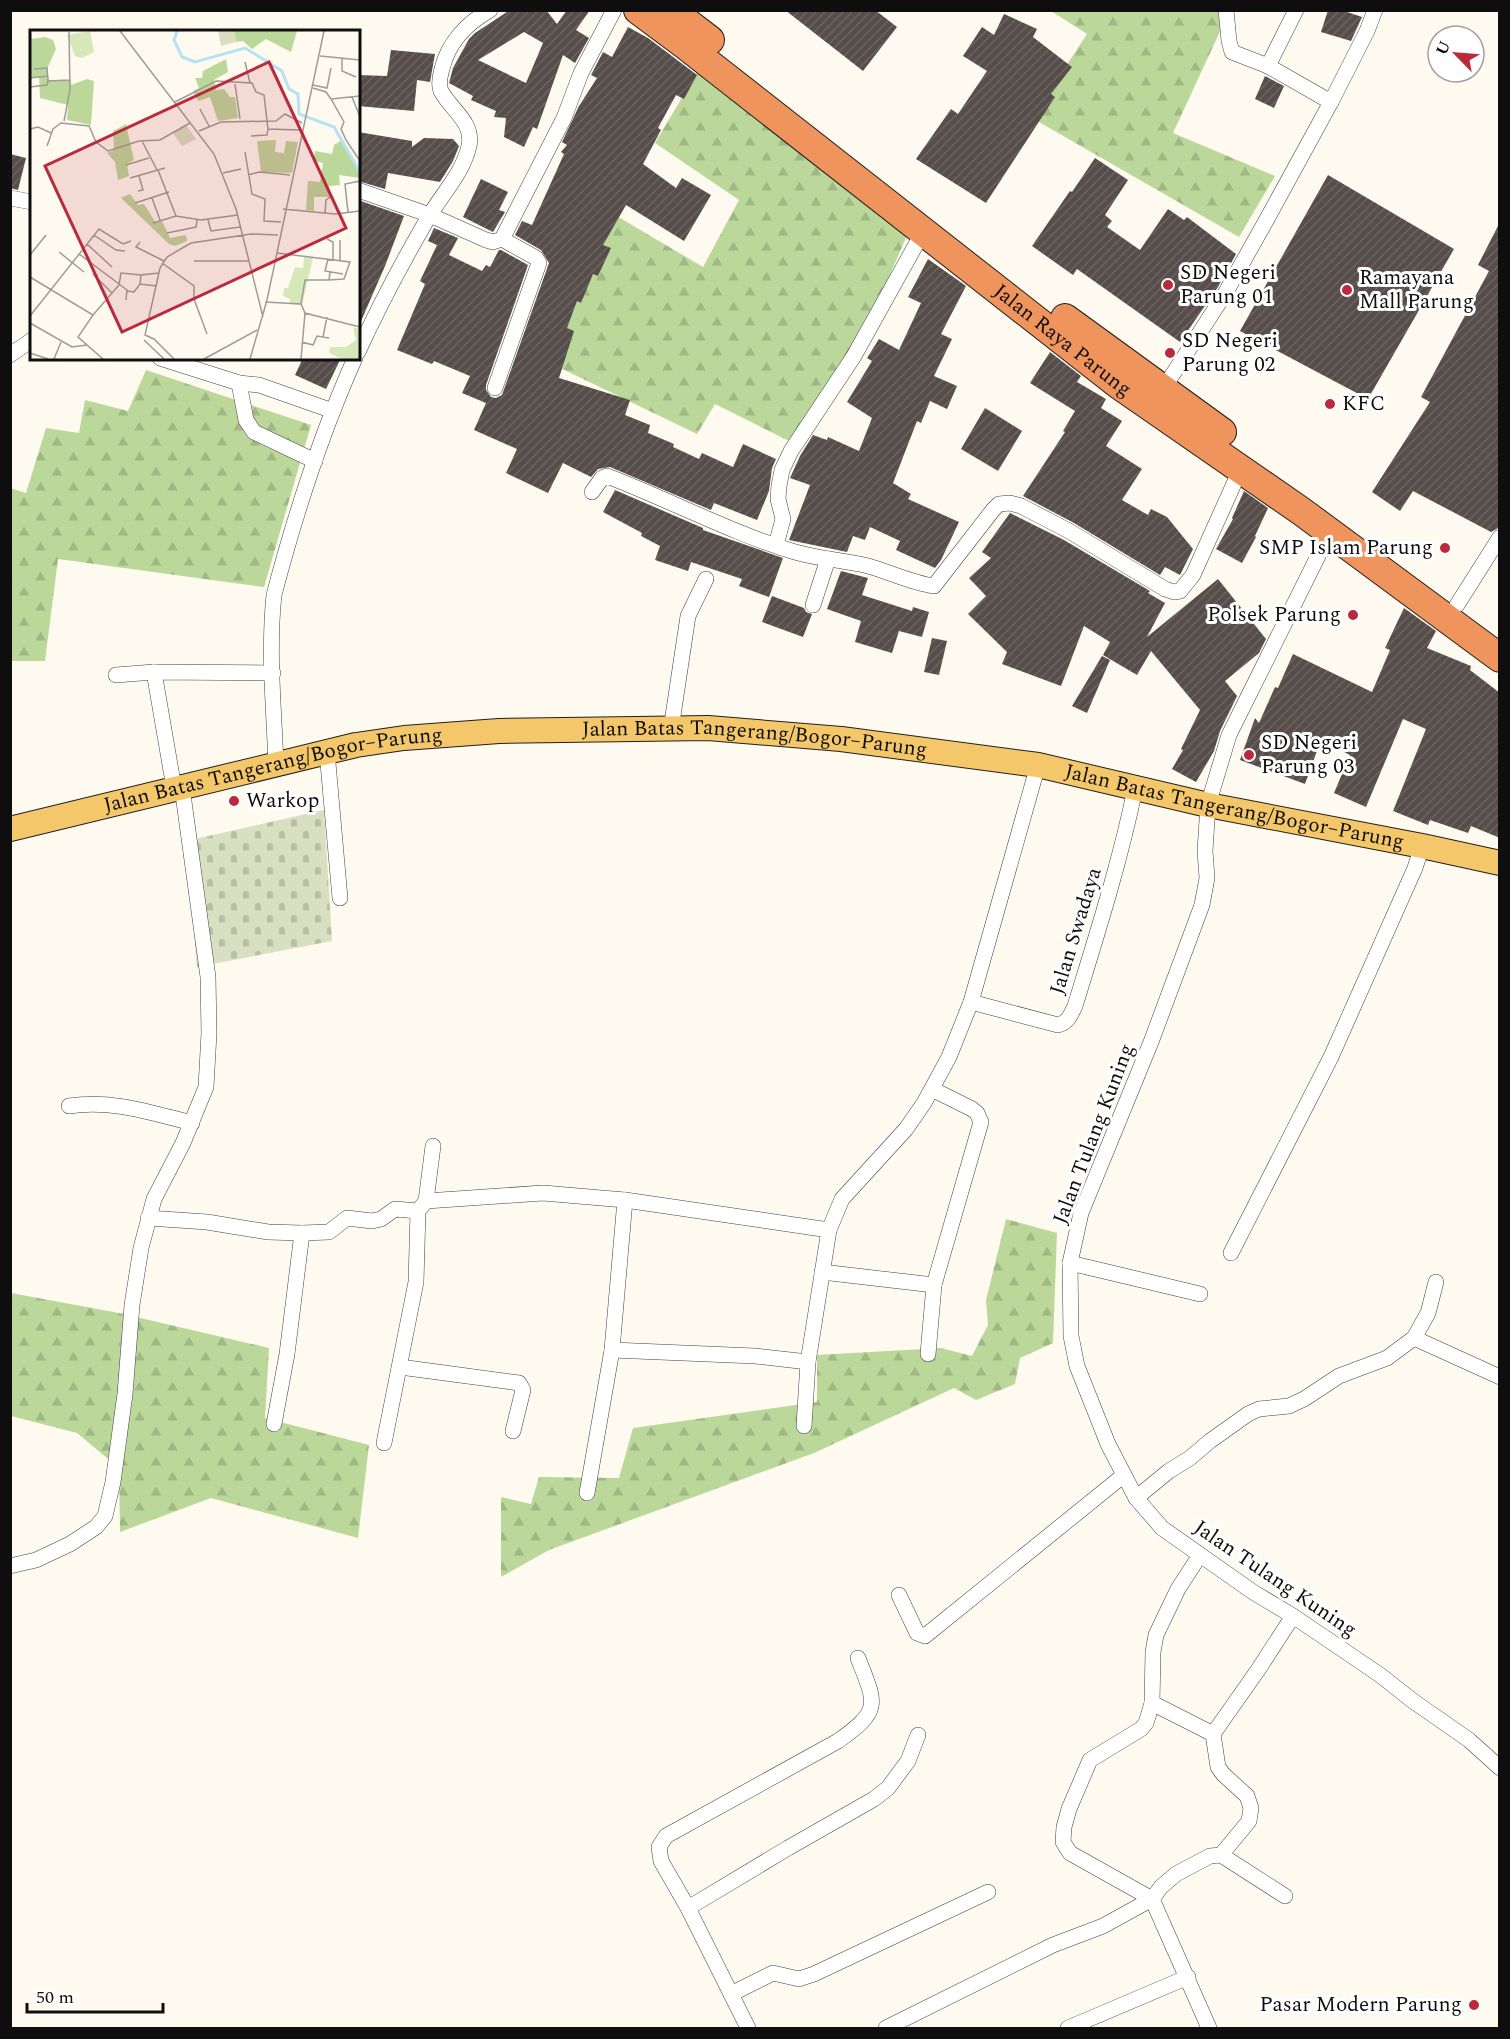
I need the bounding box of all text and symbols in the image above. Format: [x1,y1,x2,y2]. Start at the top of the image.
north arrow [1426,24,1486,84]
inset map [30,30,360,360]
text: U [1430,37,1457,59]
place label: SD Negeri Parung 01 [1180,257,1276,313]
place label: Ramayana Mall Parung [1359,262,1474,318]
street label: Jalan Raya Parung [986,276,1138,405]
marker: SD Negeri Parung 01 [1161,278,1175,292]
marker: Ramayana Mall Parung [1340,283,1354,297]
place label: SD Negeri Parung 02 [1182,325,1278,381]
marker: SD Negeri Parung 02 [1163,346,1177,360]
place label: KFC [1342,388,1385,420]
marker: KFC [1323,397,1337,411]
place label: SMP Islam Parung [1259,532,1433,564]
marker: SMP Islam Parung [1438,541,1452,555]
place label: Polsek Parung [1207,599,1341,631]
marker: Polsek Parung [1346,608,1360,622]
street label: Jalan Batas Tangerang/Bogor–Parung [582,712,929,766]
street label: Jalan Batas Tangerang/Bogor–Parung [100,719,444,822]
place label: SD Negeri Parung 03 [1261,727,1357,783]
marker: SD Negeri Parung 03 [1242,748,1256,762]
street label: Jalan Batas Tangerang/Bogor–Parung [1061,756,1407,858]
place label: Warkop [246,785,319,817]
marker: Warkop [227,794,241,808]
street label: Jalan Swadaya [1041,863,1111,999]
street label: Jalan Tulang Kuning [1045,1039,1143,1229]
street label: Jalan Tulang Kuning [1187,1512,1363,1646]
scale bar [27,1976,164,2014]
text: 50 m [36,1984,74,2011]
place label: Pasar Modern Parung [1260,1989,1462,2021]
marker: Pasar Modern Parung [1467,1998,1481,2012]

